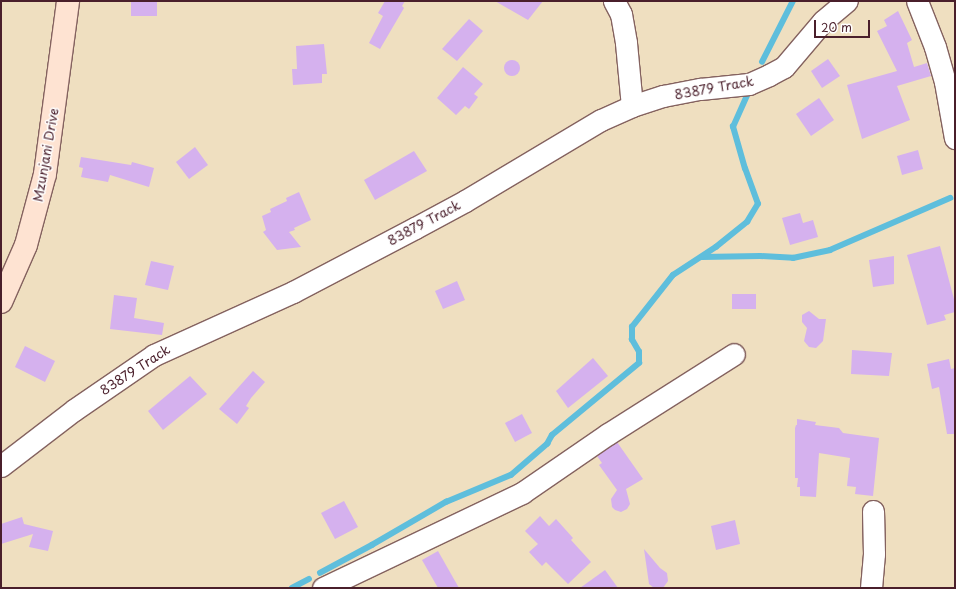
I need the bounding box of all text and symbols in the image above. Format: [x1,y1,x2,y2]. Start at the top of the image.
scale bar [816,12,872,38]
text: 20 m [821,18,852,36]
street label: 83879 Track [674,73,754,103]
street label: Mzunjani Drive [30,107,62,203]
street label: 83879 Track [385,197,463,249]
street label: 83879 Track [97,342,173,398]

